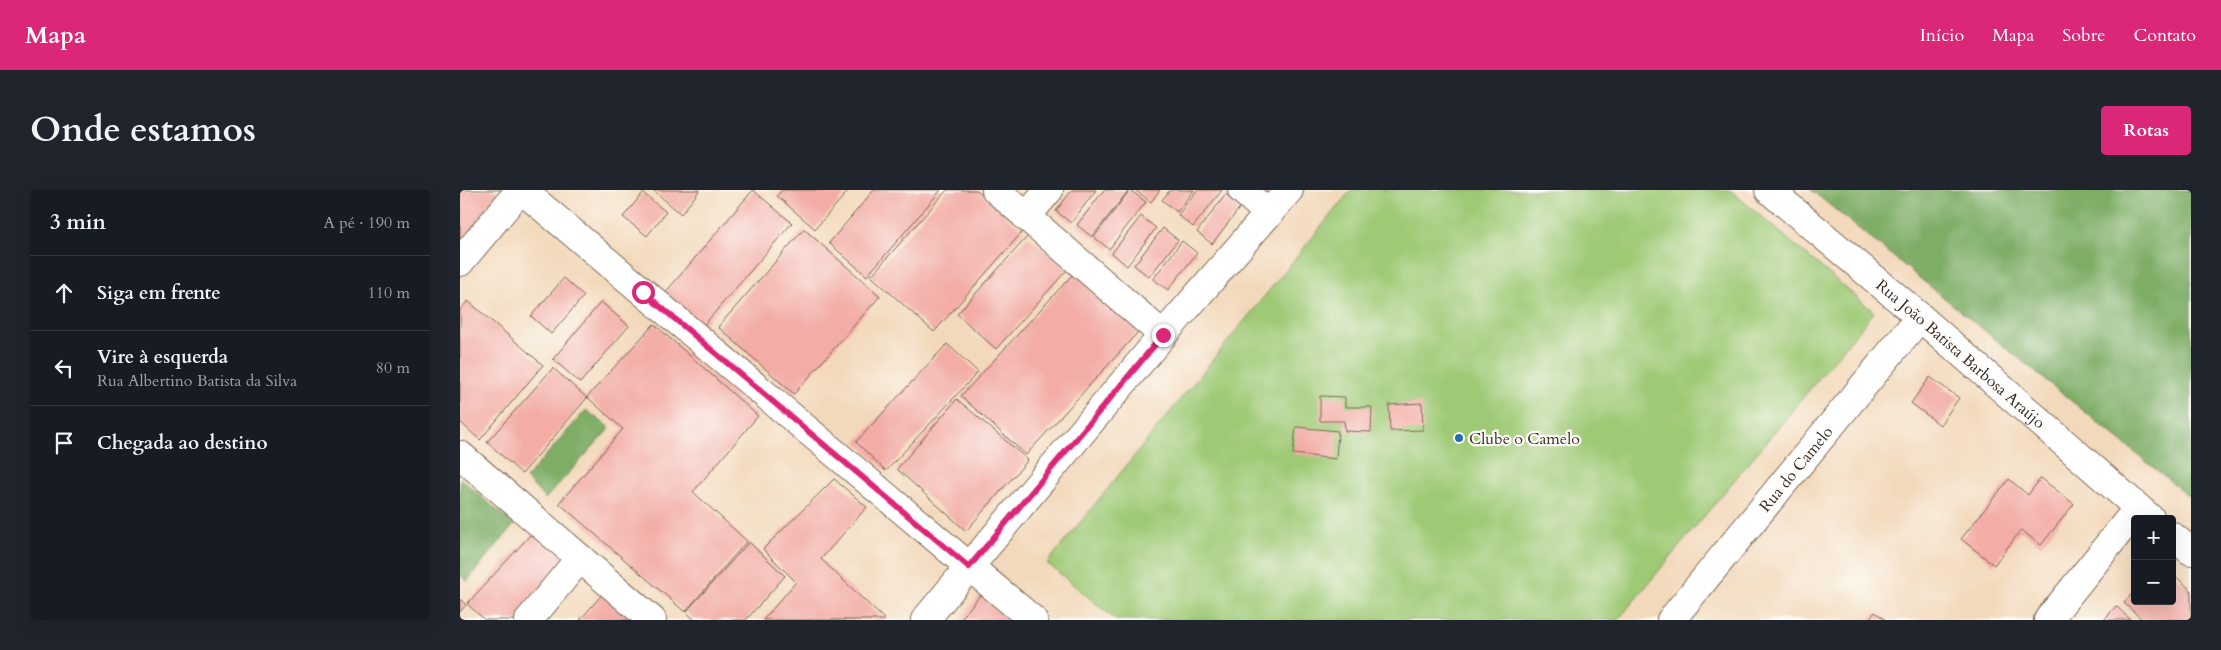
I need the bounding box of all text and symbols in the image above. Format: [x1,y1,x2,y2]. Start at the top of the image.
text: Mapa [25,19,86,52]
text: Início [1920,23,1964,48]
text: Mapa [1992,23,2034,48]
text: Sobre [2062,23,2105,48]
text: Contato [2133,23,2196,48]
text: Onde estamos [30,106,256,154]
button: Rotas [2101,106,2191,155]
text: 3 min [50,208,106,237]
text: A pé · 190 m [323,212,410,234]
street label: Rua João Batista Barbosa Araújo [1871,275,2050,434]
icon: ahead [50,279,78,307]
text: Siga em frente [97,280,221,306]
route start [632,281,655,304]
text: 110 m [368,282,410,304]
route end [1152,324,1175,347]
text: Vire à esquerda [97,344,228,370]
icon: left [50,354,78,382]
text: 80 m [376,357,410,379]
text: Rua Albertino Batista da Silva [97,370,297,392]
street label: Rua do Camelo [1754,421,1838,517]
place label: Clube o Camelo [1469,428,1580,450]
icon: arrive [50,429,78,457]
text: Chegada ao destino [97,430,268,456]
marker: Clube o Camelo [1453,432,1465,444]
map controls [2131,515,2176,605]
button: + [2131,515,2176,560]
button: − [2131,560,2176,605]

